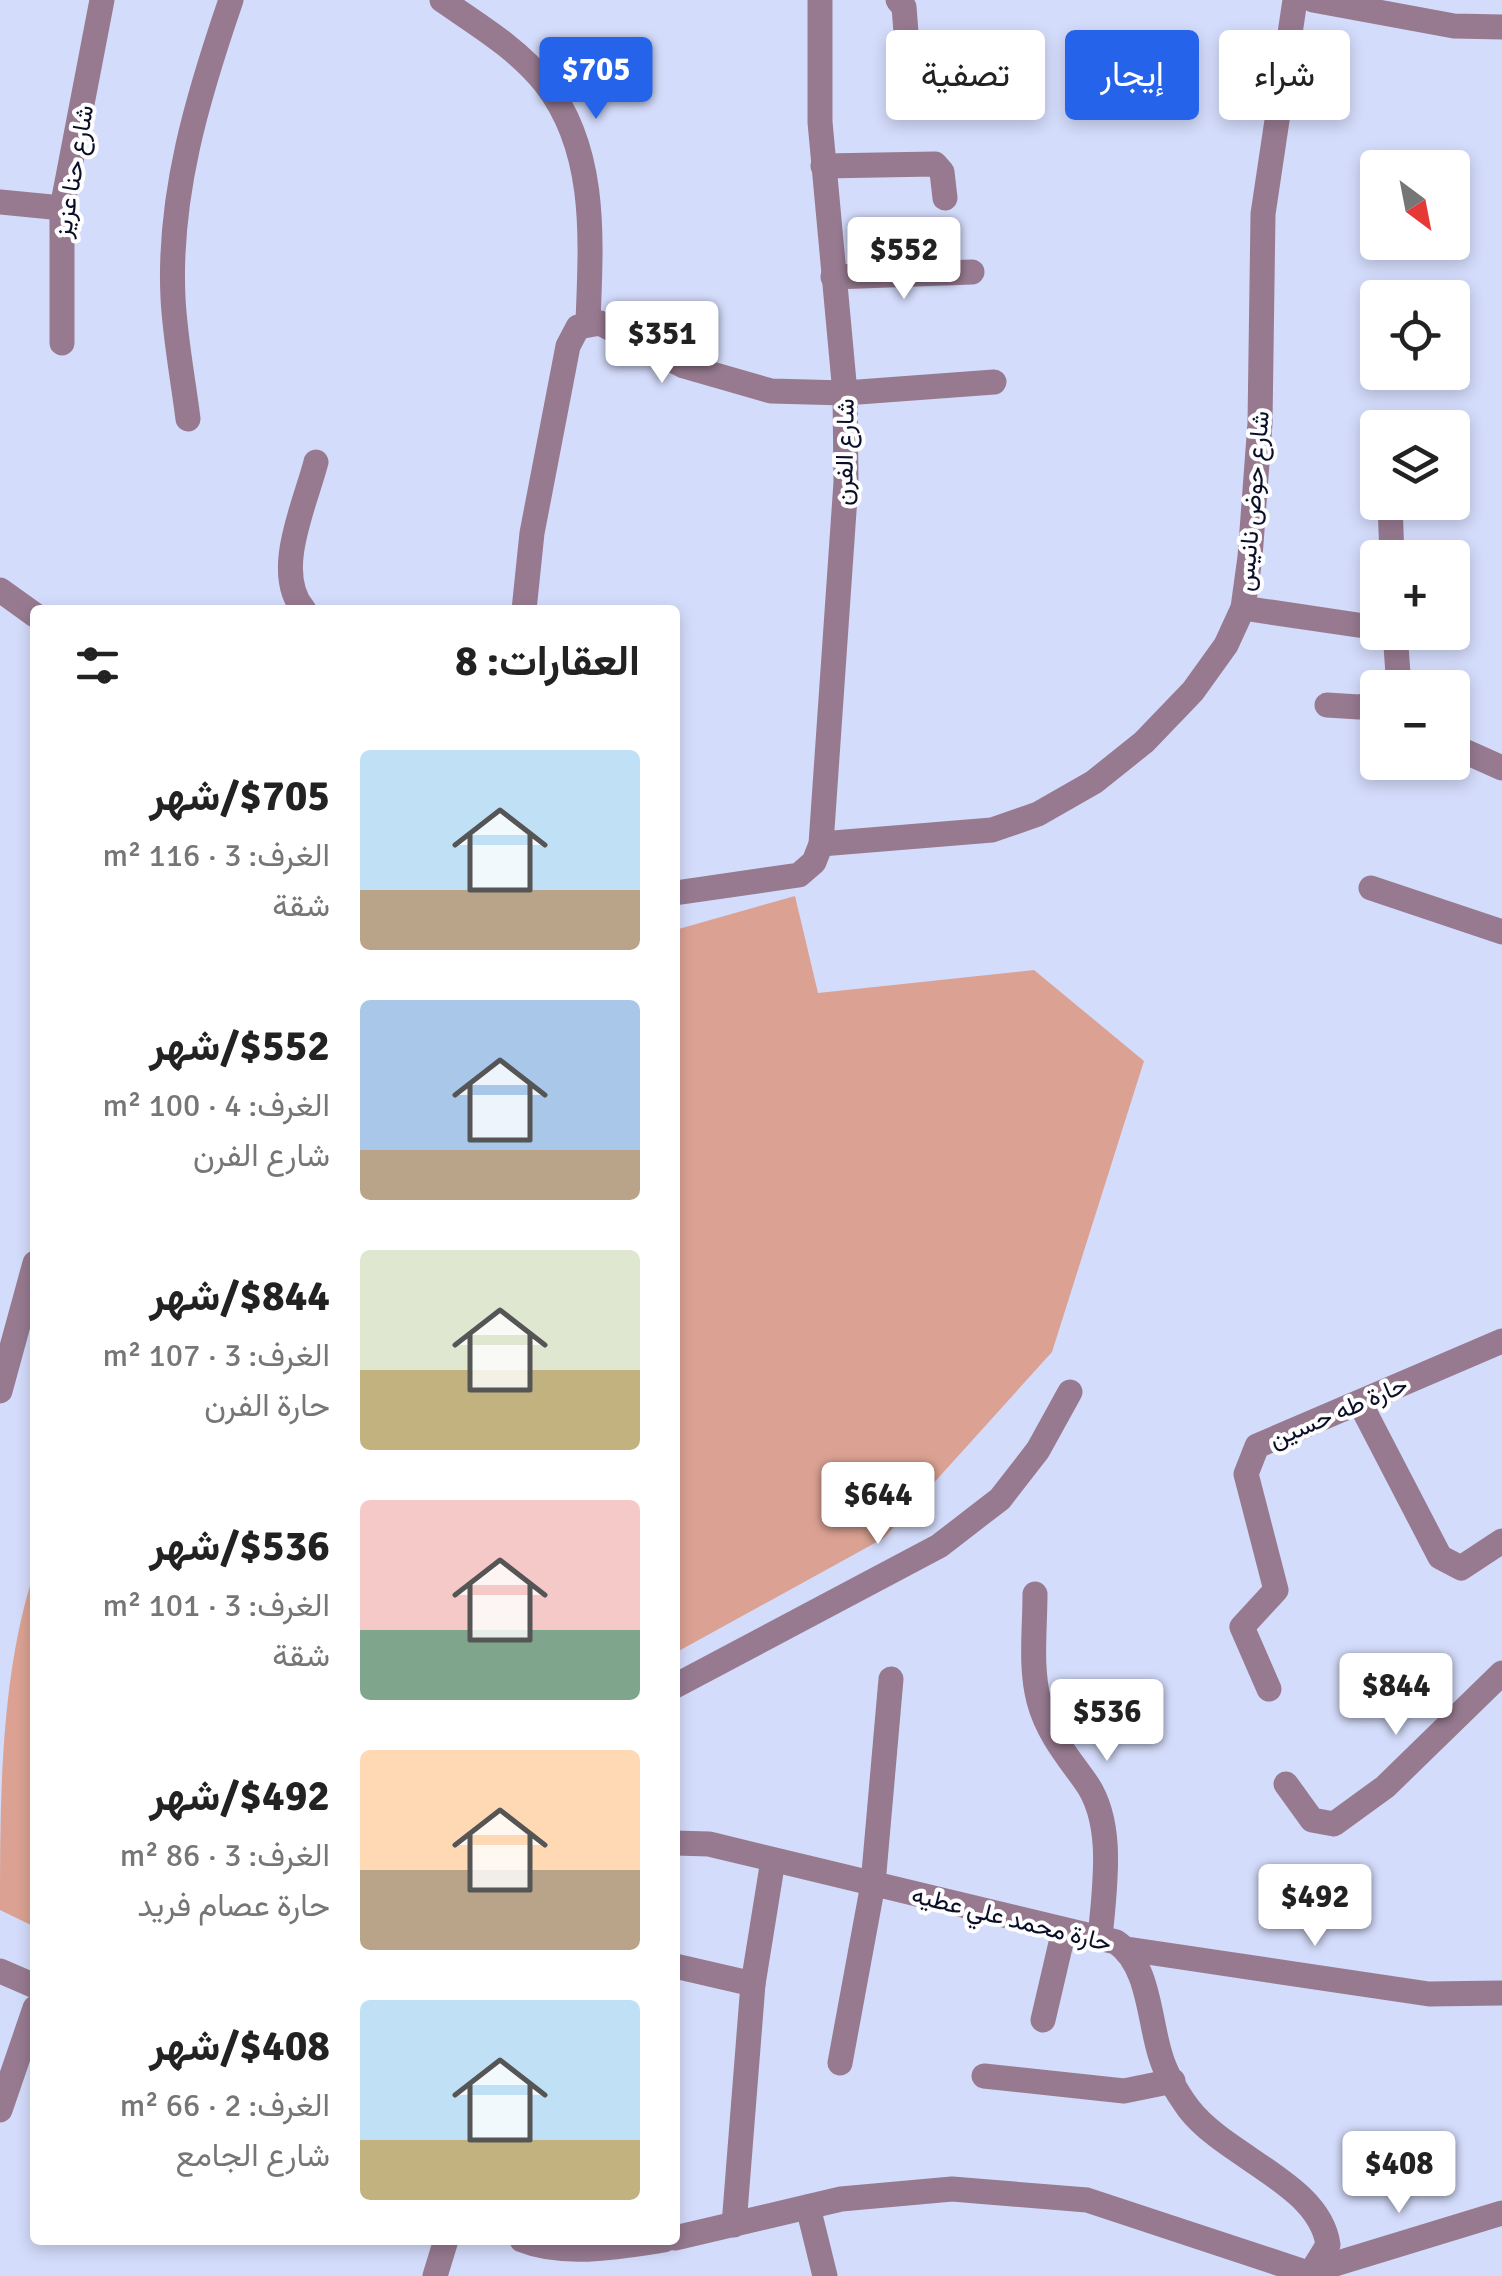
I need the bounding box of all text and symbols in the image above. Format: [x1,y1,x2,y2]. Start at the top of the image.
chip: تصفية [886,30,1045,120]
chip: إيجار [1065,30,1199,120]
chip: شراء [1219,30,1350,120]
pin: $705 [537,37,655,122]
text: $705 [561,50,631,89]
street label: شارع حنا عزيز [46,102,101,241]
north arrow [1360,150,1470,260]
map controls [1360,150,1470,780]
pin: $552 [845,217,963,302]
text: $552 [869,230,939,269]
button: locate [1360,280,1470,390]
pin: $351 [603,301,721,386]
text: $351 [627,314,697,353]
street label: شارع الفرن [828,398,862,506]
street label: شارع حوض نانيس [1229,409,1277,593]
button: layers [1360,410,1470,520]
button: + [1360,540,1470,650]
text: العقارات: 8 [455,636,640,687]
icon: filters [70,638,125,693]
button: − [1360,670,1470,780]
text: $705/شهر [149,771,330,822]
icon: home [440,790,560,910]
text: الغرف: 3 · 116 m² [103,836,330,875]
text: شقة [272,886,330,925]
text: $552/شهر [149,1021,330,1072]
icon: home [440,1040,560,1160]
text: الغرف: 4 · 100 m² [103,1086,330,1125]
text: شارع الفرن [193,1136,330,1175]
text: $844/شهر [149,1271,330,1322]
icon: home [440,1290,560,1410]
text: الغرف: 3 · 107 m² [103,1336,330,1375]
street label: حارة طه حسين [1264,1368,1412,1455]
text: حارة الفرن [204,1386,330,1425]
pin: $644 [819,1462,937,1547]
text: $644 [843,1475,913,1514]
text: $536/شهر [149,1521,330,1572]
icon: home [440,1540,560,1660]
text: الغرف: 3 · 101 m² [103,1586,330,1625]
text: شقة [272,1636,330,1675]
pin: $844 [1337,1653,1455,1738]
text: $844 [1361,1666,1431,1705]
pin: $536 [1048,1679,1166,1764]
text: $536 [1072,1692,1142,1731]
text: $492/شهر [149,1771,330,1822]
icon: home [440,1790,560,1910]
text: الغرف: 3 · 86 m² [120,1836,330,1875]
pin: $492 [1256,1864,1374,1949]
text: $492 [1280,1877,1350,1916]
street label: حارة محمد علي عطيه [907,1879,1115,1963]
text: حارة عصام فريد [137,1886,330,1925]
text: $408/شهر [149,2021,330,2072]
icon: home [440,2040,560,2160]
text: الغرف: 2 · 66 m² [120,2086,330,2125]
pin: $408 [1340,2131,1458,2216]
text: شارع الجامع [175,2136,330,2175]
text: $408 [1364,2144,1434,2183]

